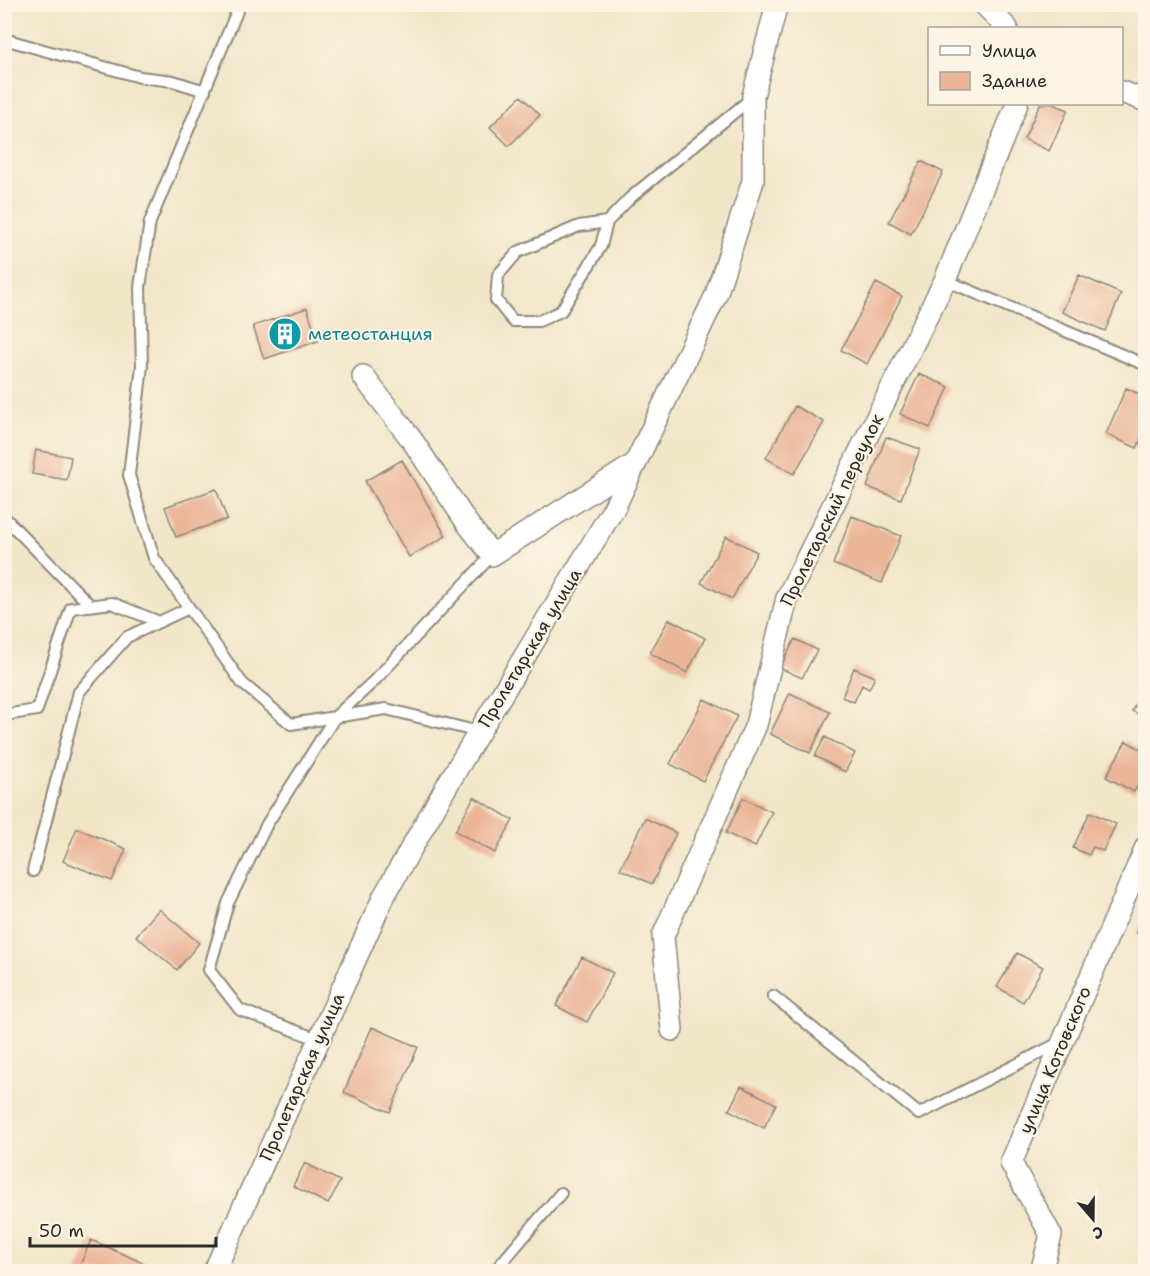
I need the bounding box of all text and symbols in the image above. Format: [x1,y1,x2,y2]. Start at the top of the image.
legend [928,27,1123,105]
text: Улица [982,39,1036,63]
text: Здание [982,69,1047,93]
building icon: метеостанция [267,316,303,352]
place label: метеостанция [308,322,433,346]
street label: Пролетарский переулок [775,409,889,610]
street label: Пролетарская улица [473,564,587,732]
street label: улица Котовского [1013,983,1097,1137]
street label: Пролетарская улица [254,989,350,1165]
north arrow [1063,1189,1123,1249]
scale bar [30,1210,216,1248]
text: 50 m [39,1219,84,1243]
text: С [1090,1221,1106,1244]

